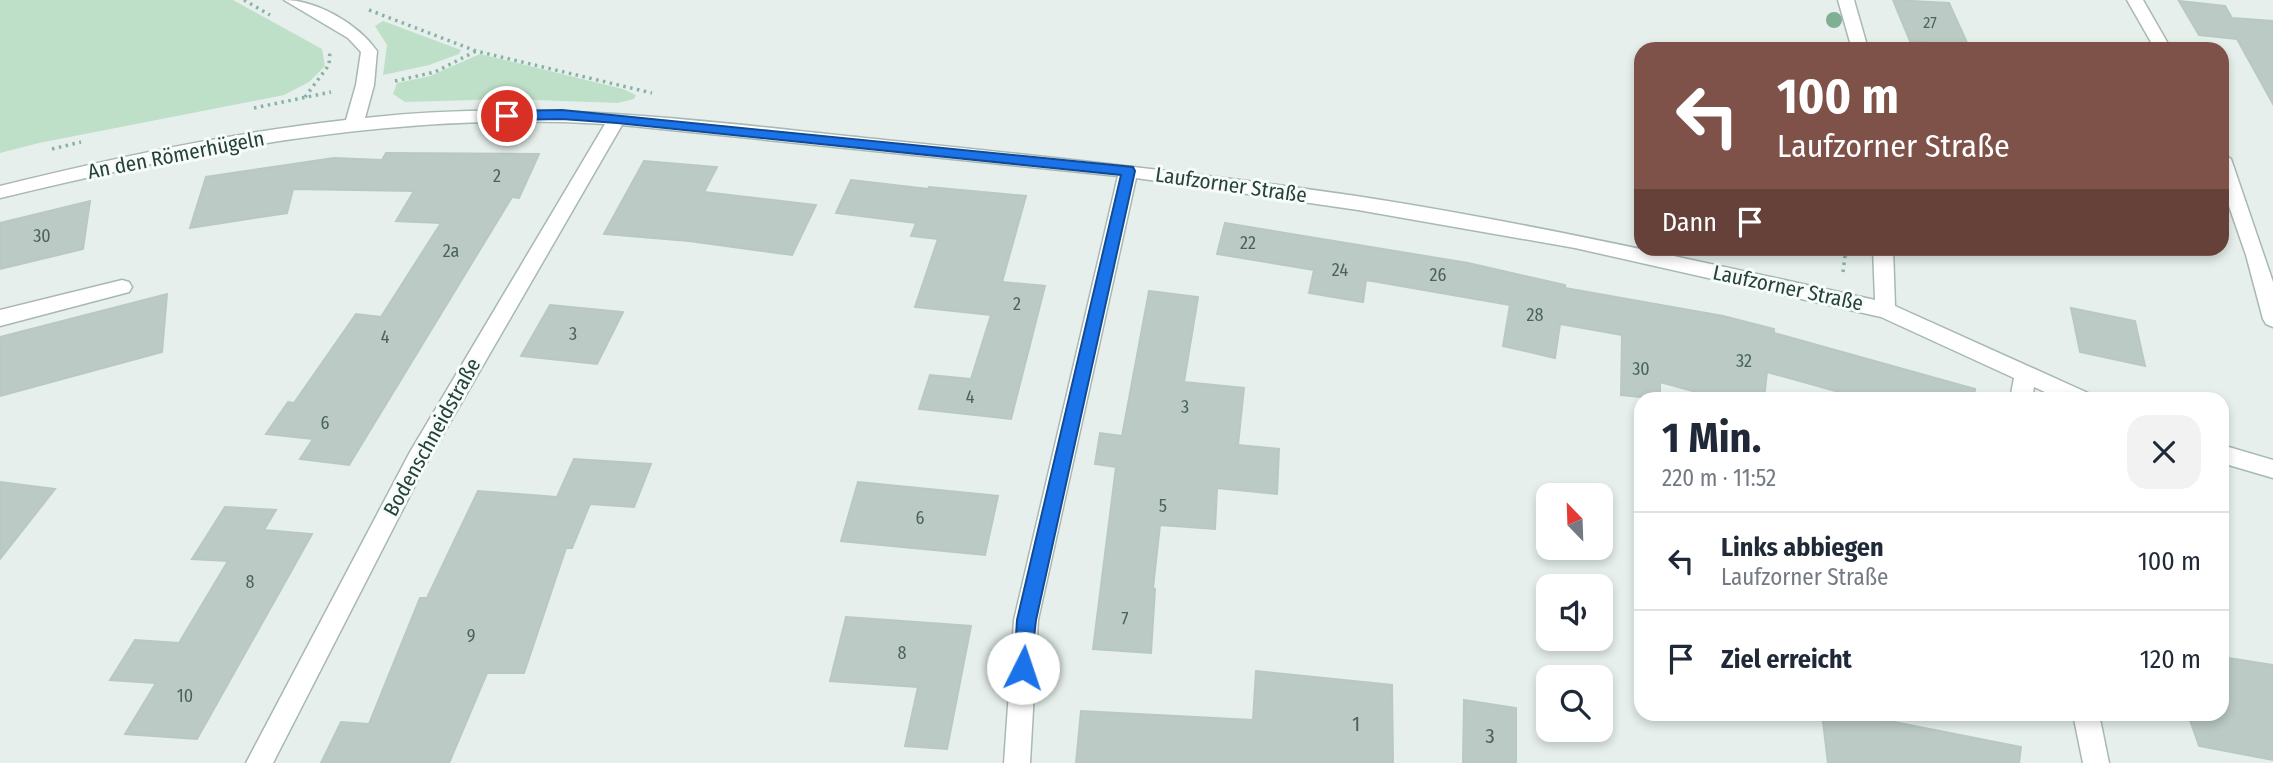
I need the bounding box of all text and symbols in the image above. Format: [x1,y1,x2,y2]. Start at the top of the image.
house number: 27 [1923,13,1937,32]
text: 100 m [1777,67,1899,126]
icon: left [1662,70,1753,161]
pin [477,86,537,146]
icon: arrive [488,97,526,135]
street label: An den Römerhügeln [86,125,266,185]
text: Laufzorner Straße [1777,127,2010,165]
street label: Laufzorner Straße [1154,161,1308,209]
house number: 2 [493,165,501,187]
icon: arrive [1731,203,1769,241]
text: Dann [1662,207,1717,238]
house number: 30 [33,225,51,247]
house number: 22 [1240,232,1256,254]
house number: 2a [443,240,459,262]
house number: 24 [1332,259,1348,281]
street label: Laufzorner Straße [1711,259,1865,317]
house number: 26 [1430,264,1447,286]
house number: 2 [1013,293,1021,315]
house number: 28 [1527,304,1543,326]
house number: 3 [569,323,577,345]
house number: 4 [381,326,390,348]
house number: 32 [1736,350,1752,372]
street label: Bodenschneidstraße [378,353,486,521]
house number: 30 [1632,358,1650,380]
house number: 4 [966,386,975,408]
house number: 3 [1181,396,1189,418]
house number: 6 [321,412,330,434]
text: 1 Min. [1662,413,1761,463]
button: close [2127,415,2201,489]
text: 220 m · 11:52 [1662,464,1776,492]
north arrow [1536,483,1614,560]
map controls [1536,483,1613,742]
house number: 5 [1159,495,1167,517]
house number: 6 [916,507,925,529]
text: Links abbiegen [1721,532,1884,563]
icon: left [1662,542,1700,580]
text: 100 m [2138,546,2201,577]
text: Laufzorner Straße [1721,563,1888,591]
house number: 8 [246,571,255,593]
button: sound [1536,574,1613,651]
house number: 7 [1121,608,1129,630]
house number: 9 [467,625,475,647]
position arrow [986,631,1060,705]
icon: arrive [1662,640,1700,678]
house number: 8 [898,642,907,664]
text: Ziel erreicht [1721,644,1852,675]
text: 120 m [2140,644,2201,675]
button: search [1536,665,1613,742]
house number: 10 [177,685,193,707]
house number: 1 [1352,711,1360,737]
house number: 3 [1485,723,1495,749]

